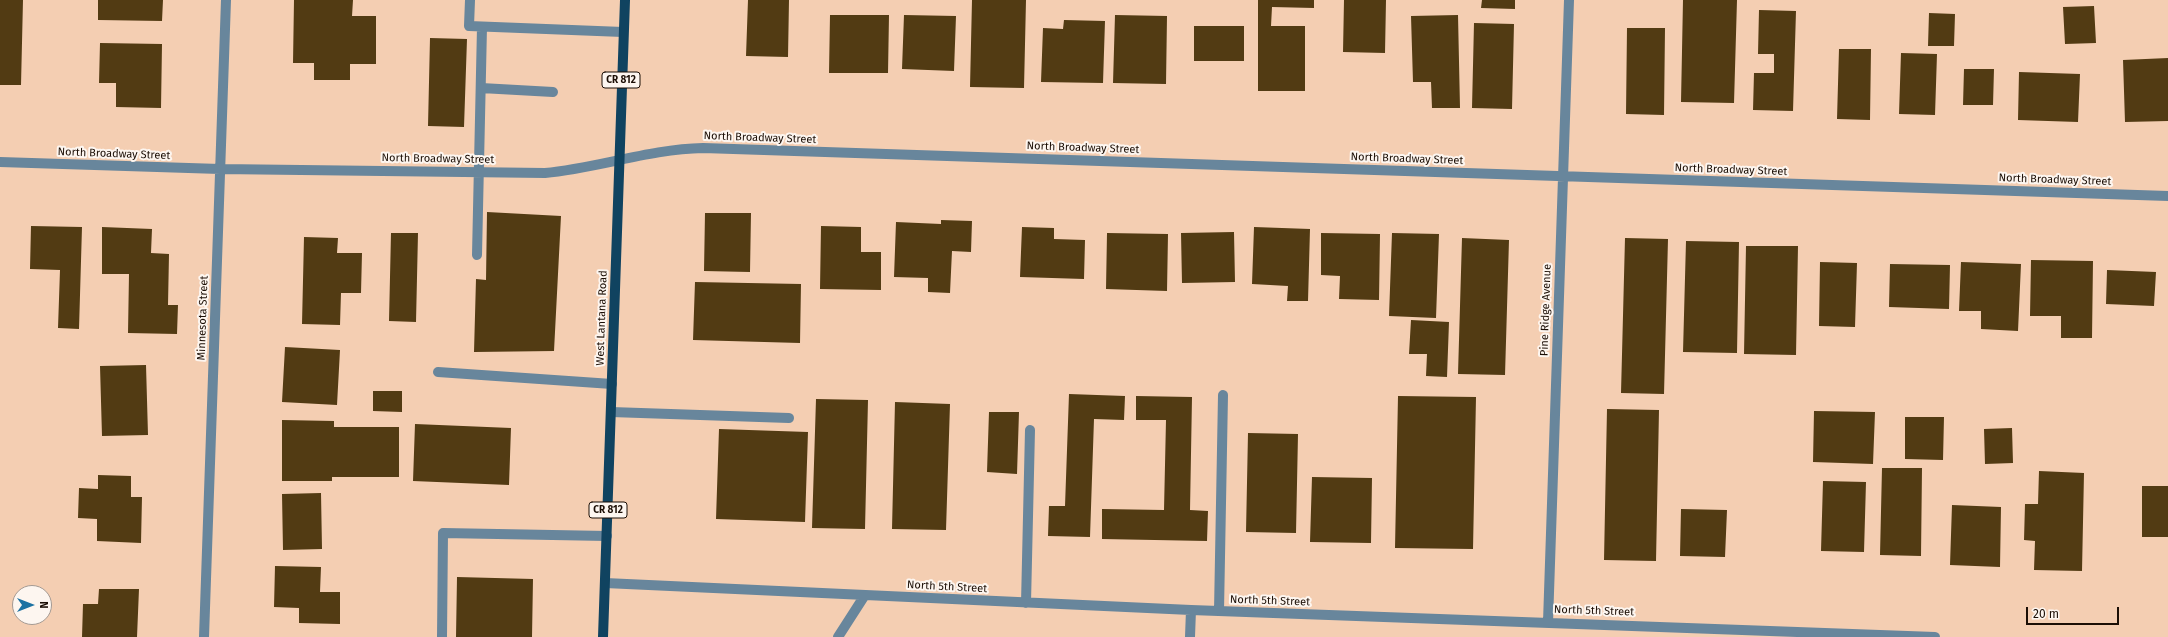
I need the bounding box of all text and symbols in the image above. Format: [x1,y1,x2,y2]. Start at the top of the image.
road number: CR 812 [602,72,640,88]
street label: North Broadway Street [703,129,817,147]
street label: North Broadway Street [1026,139,1140,157]
street label: North Broadway Street [57,145,171,163]
street label: North Broadway Street [1350,150,1464,168]
street label: North Broadway Street [382,151,494,167]
street label: North Broadway Street [1674,161,1788,179]
street label: North Broadway Street [1998,171,2112,189]
street label: Pine Ridge Avenue [1538,264,1554,356]
street label: West Lantana Road [594,270,610,366]
street label: Minnesota Street [195,275,211,361]
road number: CR 812 [589,502,627,518]
street label: North 5th Street [907,578,987,596]
north arrow [12,585,52,625]
street label: North 5th Street [1230,593,1310,609]
scale bar [2028,599,2121,625]
text: N [37,601,50,609]
street label: North 5th Street [1554,603,1634,619]
text: 20 m [2033,607,2059,621]

